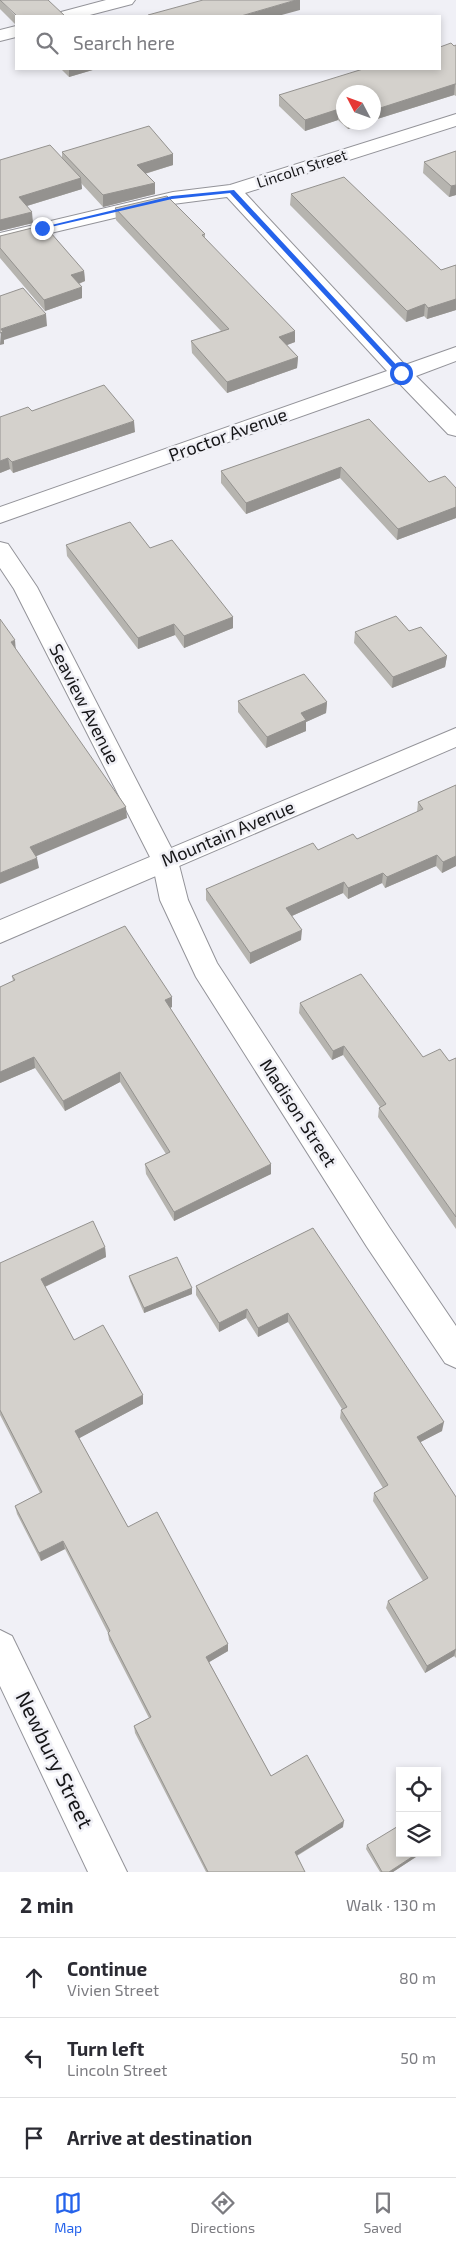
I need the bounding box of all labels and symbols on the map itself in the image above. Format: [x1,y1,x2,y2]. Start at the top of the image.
north arrow [336,85,381,130]
street label: Lincoln Street [254,145,349,191]
route end [31,217,54,240]
route start [390,362,413,385]
street label: Proctor Avenue [165,402,290,466]
street label: Seaview Avenue [45,640,125,767]
street label: Mountain Avenue [158,795,297,871]
street label: Madison Street [256,1054,342,1171]
street label: Newbury Street [11,1687,99,1832]

